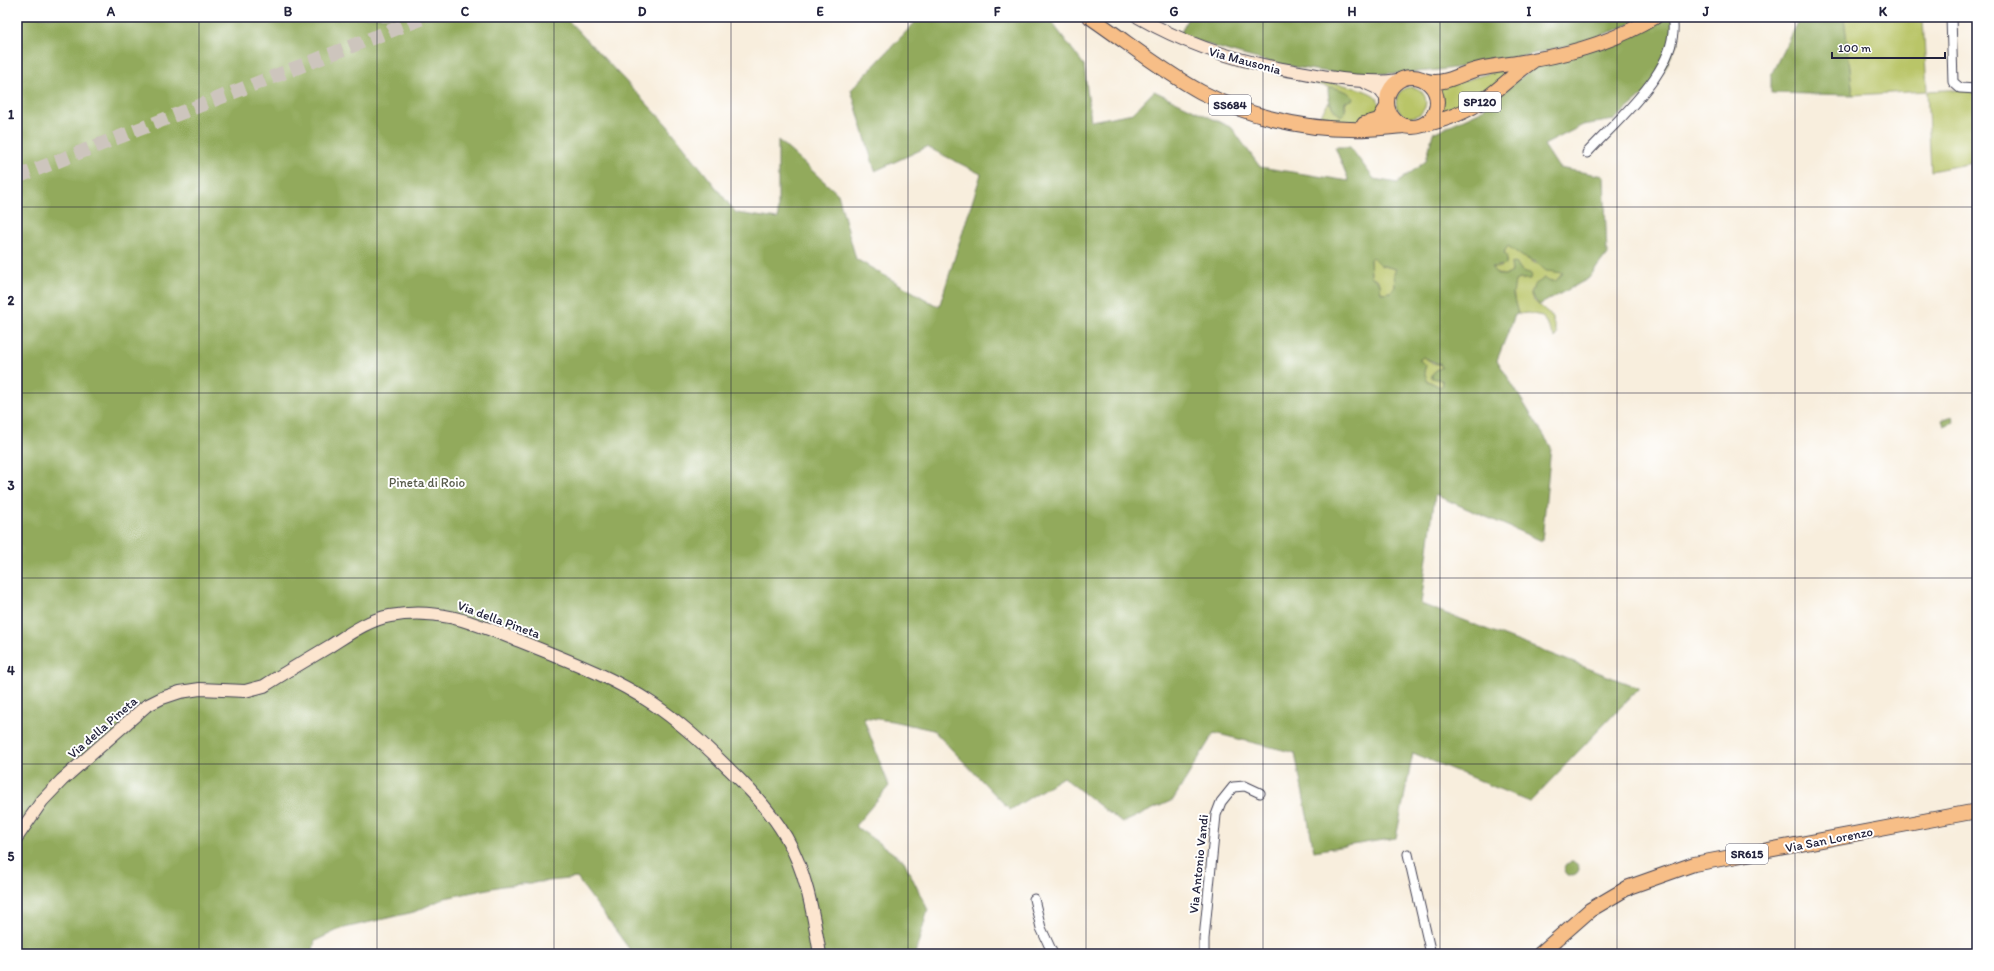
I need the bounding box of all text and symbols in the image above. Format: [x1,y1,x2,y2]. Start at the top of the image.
text: A [106,4,116,19]
text: B [284,4,293,19]
text: C [461,4,470,19]
text: D [638,4,647,19]
text: E [816,4,824,19]
text: F [994,4,1001,19]
text: G [1170,4,1179,19]
text: H [1348,4,1357,19]
text: I [1527,4,1532,19]
text: J [1702,4,1710,19]
text: K [1879,4,1888,19]
scale bar [1832,34,1945,60]
text: 100 m [1838,41,1871,55]
street label: Via Mausonia [1207,44,1283,77]
road number: SP120 [1459,92,1501,112]
road number: SS684 [1209,95,1251,115]
text: 1 [8,107,14,122]
text: 2 [8,293,15,308]
park label: Pineta di Roio [389,475,466,490]
text: 3 [7,478,15,493]
street label: Via della Pineta [455,598,542,641]
text: 4 [7,663,15,678]
street label: Via della Pineta [65,693,140,762]
street label: Via Antonio Vandi [1186,814,1211,914]
street label: Via San Lorenzo [1784,824,1875,855]
road number: SR615 [1726,844,1768,864]
text: 5 [8,849,15,864]

